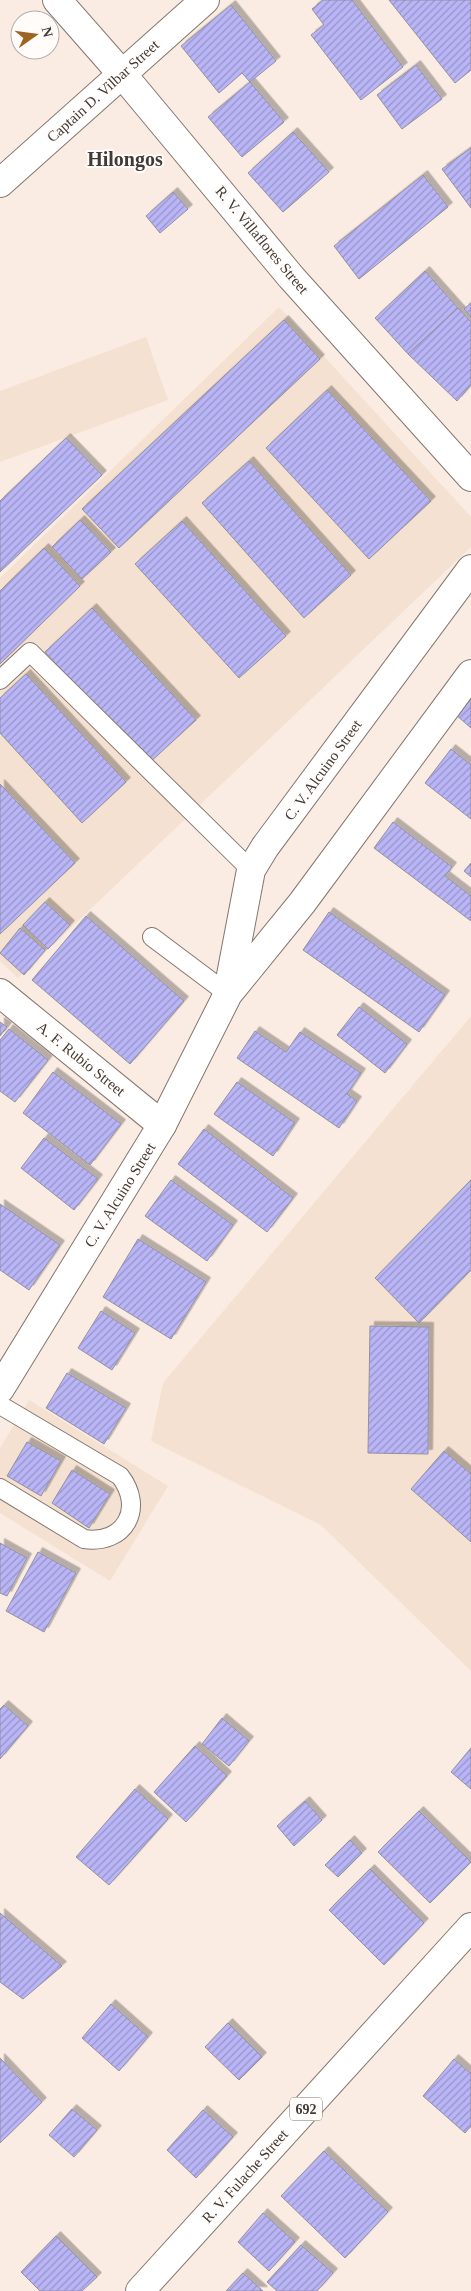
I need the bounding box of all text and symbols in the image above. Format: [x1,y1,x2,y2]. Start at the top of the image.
north arrow [10,10,60,60]
text: N [39,25,56,39]
street label: Captain D. Vilbar Street [44,36,163,145]
district label: Hilongos [87,148,163,171]
street label: R. V. Villaflores Street [212,183,312,298]
street label: C. V. Alcuino Street [281,716,365,823]
street label: A. F. Rubio Street [34,1019,129,1100]
street label: C. V. Alcuino Street [81,1139,159,1250]
road number: 692 [290,2098,322,2120]
street label: R. V. Fulache Street [199,2125,292,2226]

